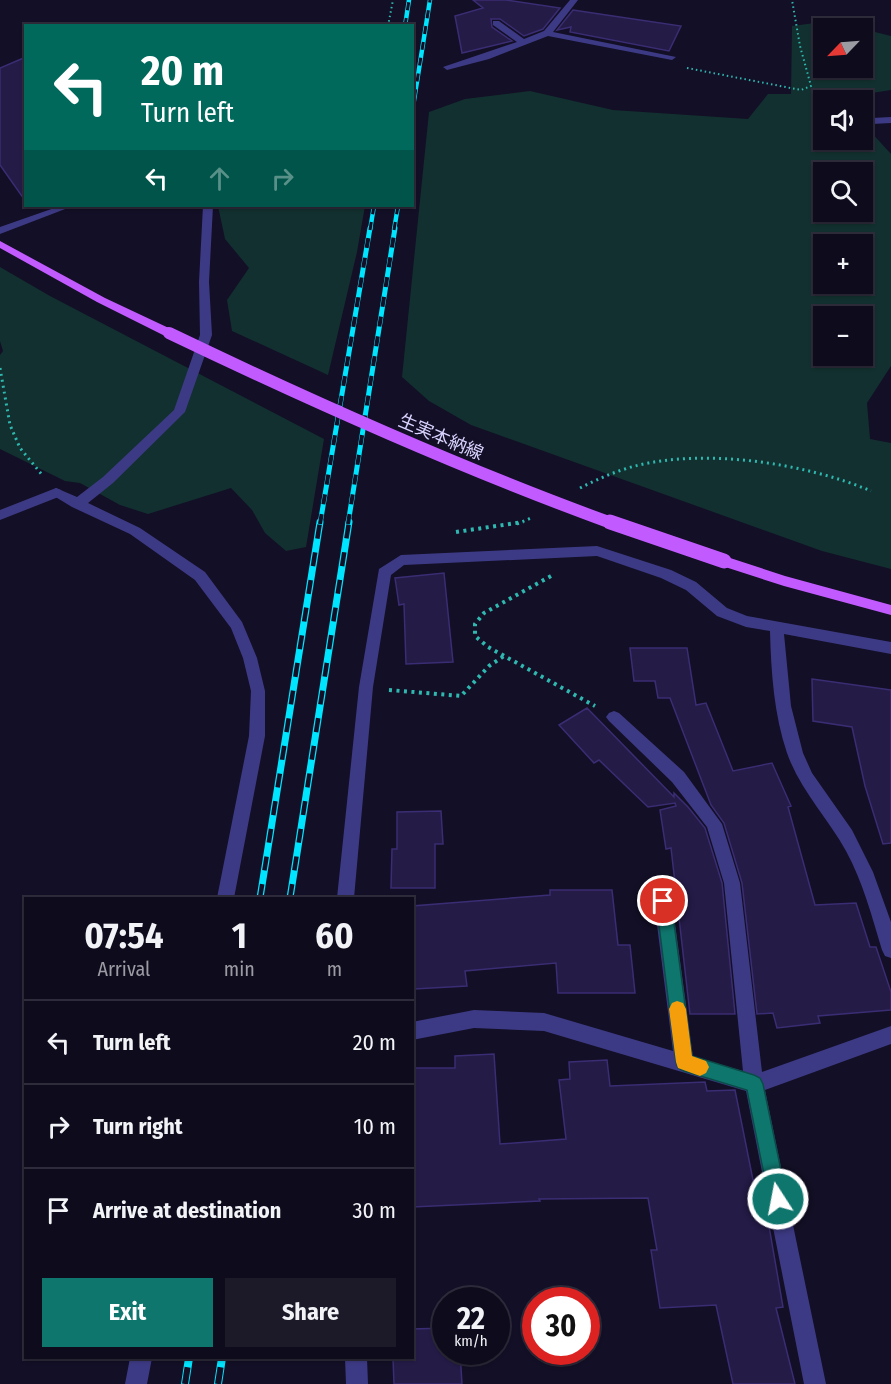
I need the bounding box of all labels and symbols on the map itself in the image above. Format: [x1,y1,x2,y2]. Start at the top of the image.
north arrow [813,18,873,78]
street label: 生実本納線 [395,409,487,465]
pin [637,875,688,926]
position arrow [746,1167,810,1231]
speed limit sign: 30 [522,1287,600,1365]

